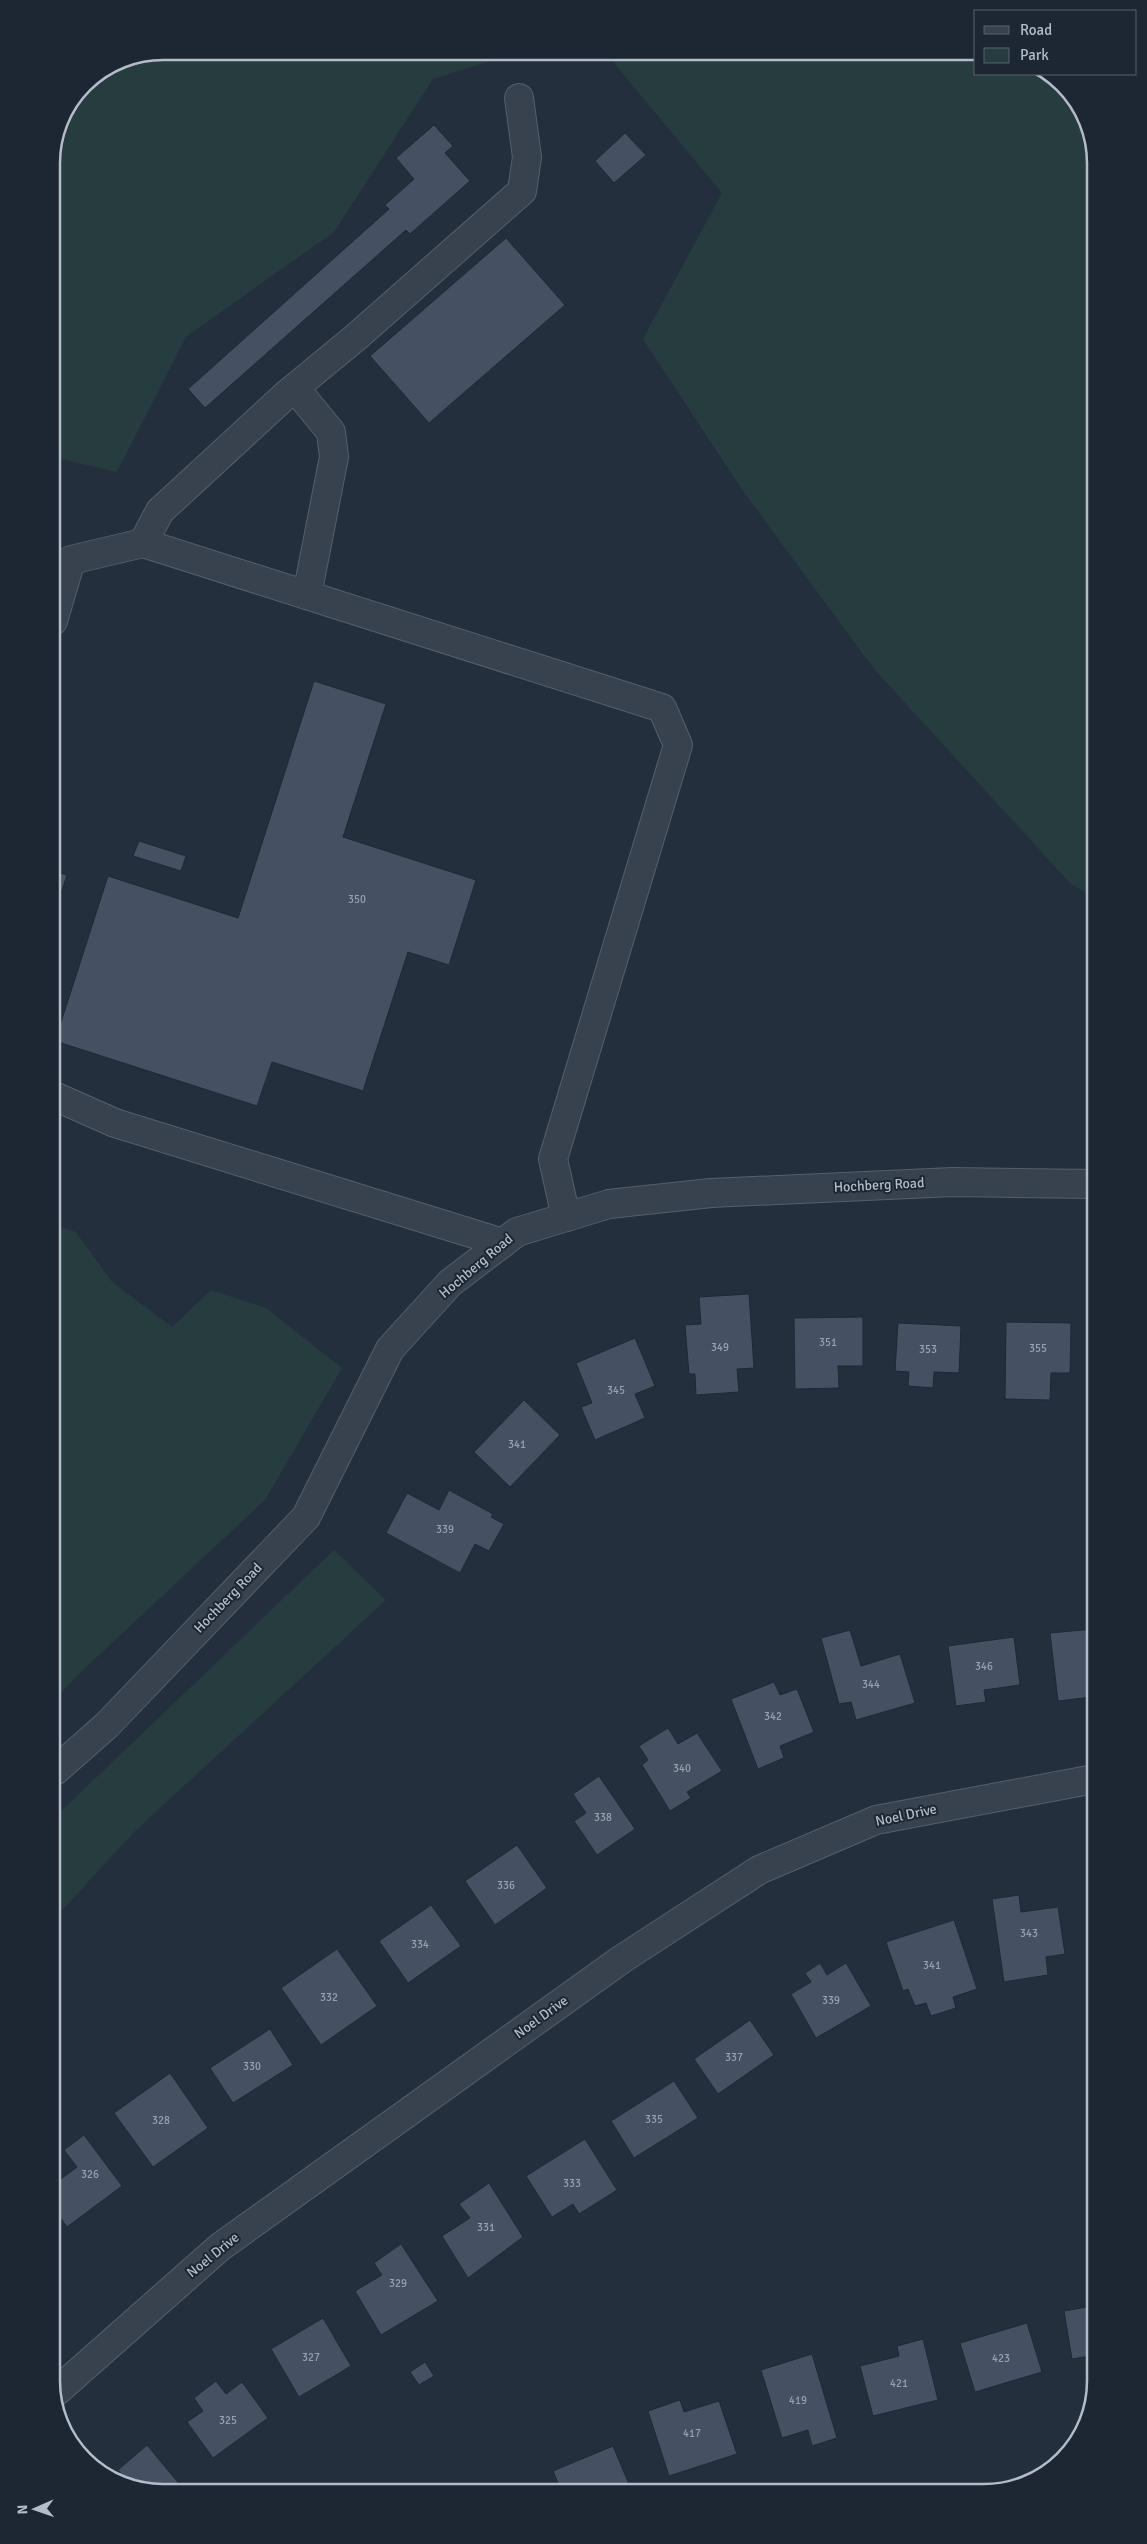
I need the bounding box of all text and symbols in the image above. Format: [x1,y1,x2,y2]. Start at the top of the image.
legend [974,10,1137,75]
text: Road [1020,21,1052,39]
text: Park [1020,46,1049,64]
house number: 350 [348,893,366,906]
street label: Hochberg Road [833,1174,925,1196]
street label: Hochberg Road [436,1230,516,1302]
house number: 351 [819,1336,837,1349]
house number: 349 [711,1341,729,1354]
house number: 355 [1029,1342,1047,1355]
house number: 353 [919,1343,937,1356]
house number: 345 [607,1384,625,1397]
house number: 341 [508,1438,526,1451]
house number: 339 [436,1523,454,1536]
street label: Hochberg Road [190,1559,266,1637]
house number: 346 [975,1660,993,1673]
house number: 344 [862,1678,880,1691]
house number: 342 [764,1710,782,1723]
house number: 340 [673,1762,691,1775]
street label: Noel Drive [874,1800,938,1830]
house number: 338 [594,1811,612,1824]
house number: 336 [497,1879,515,1892]
house number: 343 [1020,1927,1038,1940]
house number: 334 [411,1938,429,1951]
house number: 341 [923,1959,941,1972]
house number: 332 [320,1991,338,2004]
street label: Noel Drive [511,1992,571,2042]
house number: 339 [822,1994,840,2007]
house number: 337 [725,2051,743,2064]
house number: 330 [243,2060,261,2073]
house number: 335 [645,2113,663,2126]
house number: 328 [152,2114,170,2127]
house number: 326 [81,2168,99,2181]
house number: 333 [563,2177,581,2190]
house number: 331 [477,2221,495,2234]
street label: Noel Drive [183,2229,243,2281]
house number: 329 [389,2277,407,2290]
house number: 327 [302,2351,320,2364]
house number: 423 [992,2352,1010,2365]
house number: 421 [890,2377,908,2390]
house number: 419 [789,2394,807,2407]
house number: 325 [219,2414,237,2427]
house number: 417 [683,2427,701,2440]
north arrow [10,2484,60,2534]
text: N [14,2504,31,2515]

